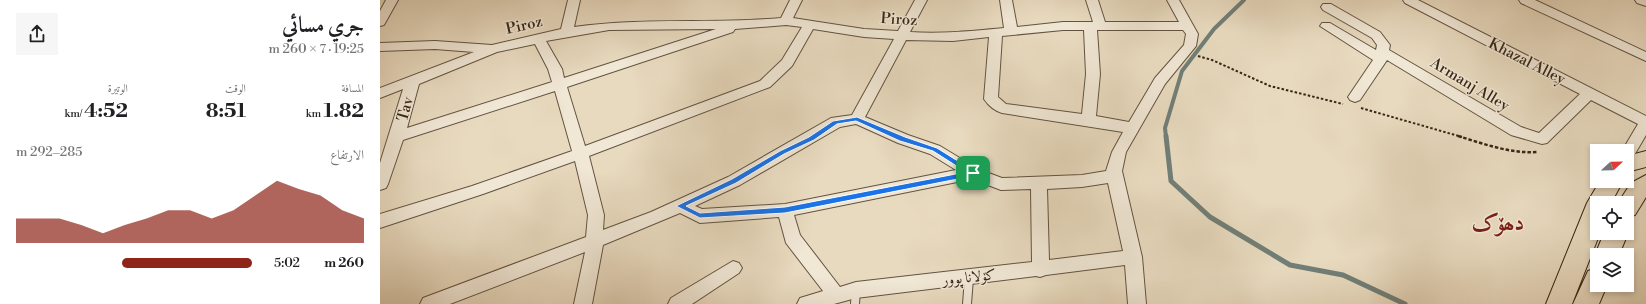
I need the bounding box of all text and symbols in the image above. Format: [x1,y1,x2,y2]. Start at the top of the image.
street label: Piroz [880,9,918,30]
text: جري مسائي [282,12,364,39]
street label: Piroz [504,12,544,39]
button: share [16,13,58,55]
street label: Khazal Alley [1485,34,1569,89]
text: 19:25 · 7 × 260 m [269,41,364,57]
street label: Armanj Alley [1426,53,1513,116]
text: الوتيرة [108,82,128,96]
text: الوقت [225,82,246,96]
text: المسافة [342,82,364,96]
street label: Tav [393,94,418,124]
text: 4:52 [84,99,128,124]
text: 8:51 [206,99,246,124]
text: 1.82 [324,99,364,124]
text: /km [64,107,84,121]
text: km [306,107,324,121]
text: 285–292 m [16,144,82,160]
north arrow [1590,144,1634,188]
map controls [1590,144,1634,292]
text: الارتفاع [330,147,364,163]
pin [956,156,990,190]
icon: arrive [962,162,984,184]
button: locate [1590,196,1634,240]
district label: دھۆک [1472,209,1524,237]
button: layers [1590,248,1634,292]
text: 5:02 [274,255,300,271]
text: 260 m [324,255,364,271]
street label: کۆلانا پوور [939,265,997,291]

